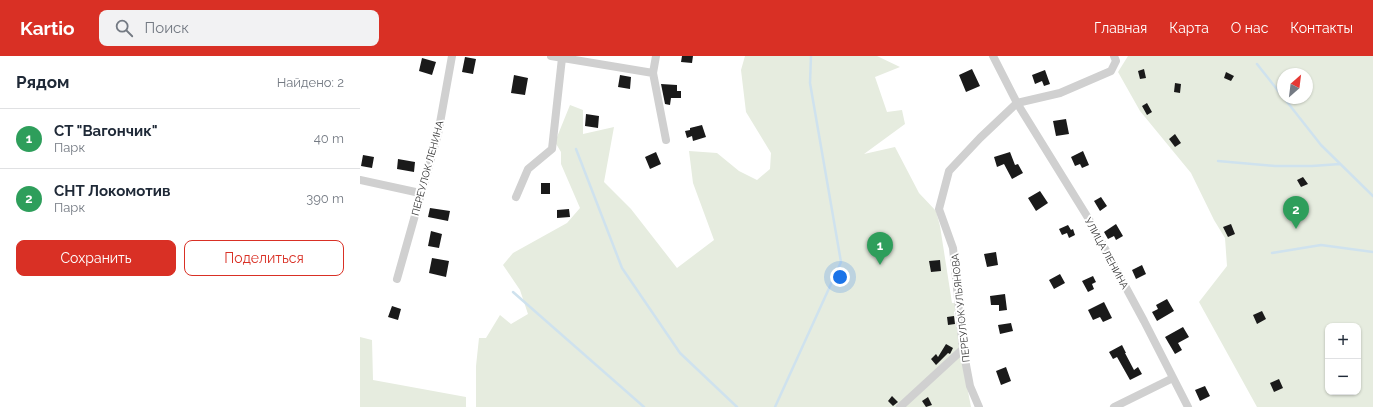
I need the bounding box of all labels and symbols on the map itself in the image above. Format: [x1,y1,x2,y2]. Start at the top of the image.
north arrow [1277,68,1313,104]
street label: ПЕРЕУЛОК ЛЕНИНА [410,119,446,217]
pin: 2 [1283,196,1309,229]
street label: УЛИЦА ЛЕНИНА [1082,216,1131,291]
pin: 1 [867,232,893,265]
street label: ПЕРЕУЛОК УЛЬЯНОВА [949,253,972,363]
your location [830,267,850,287]

